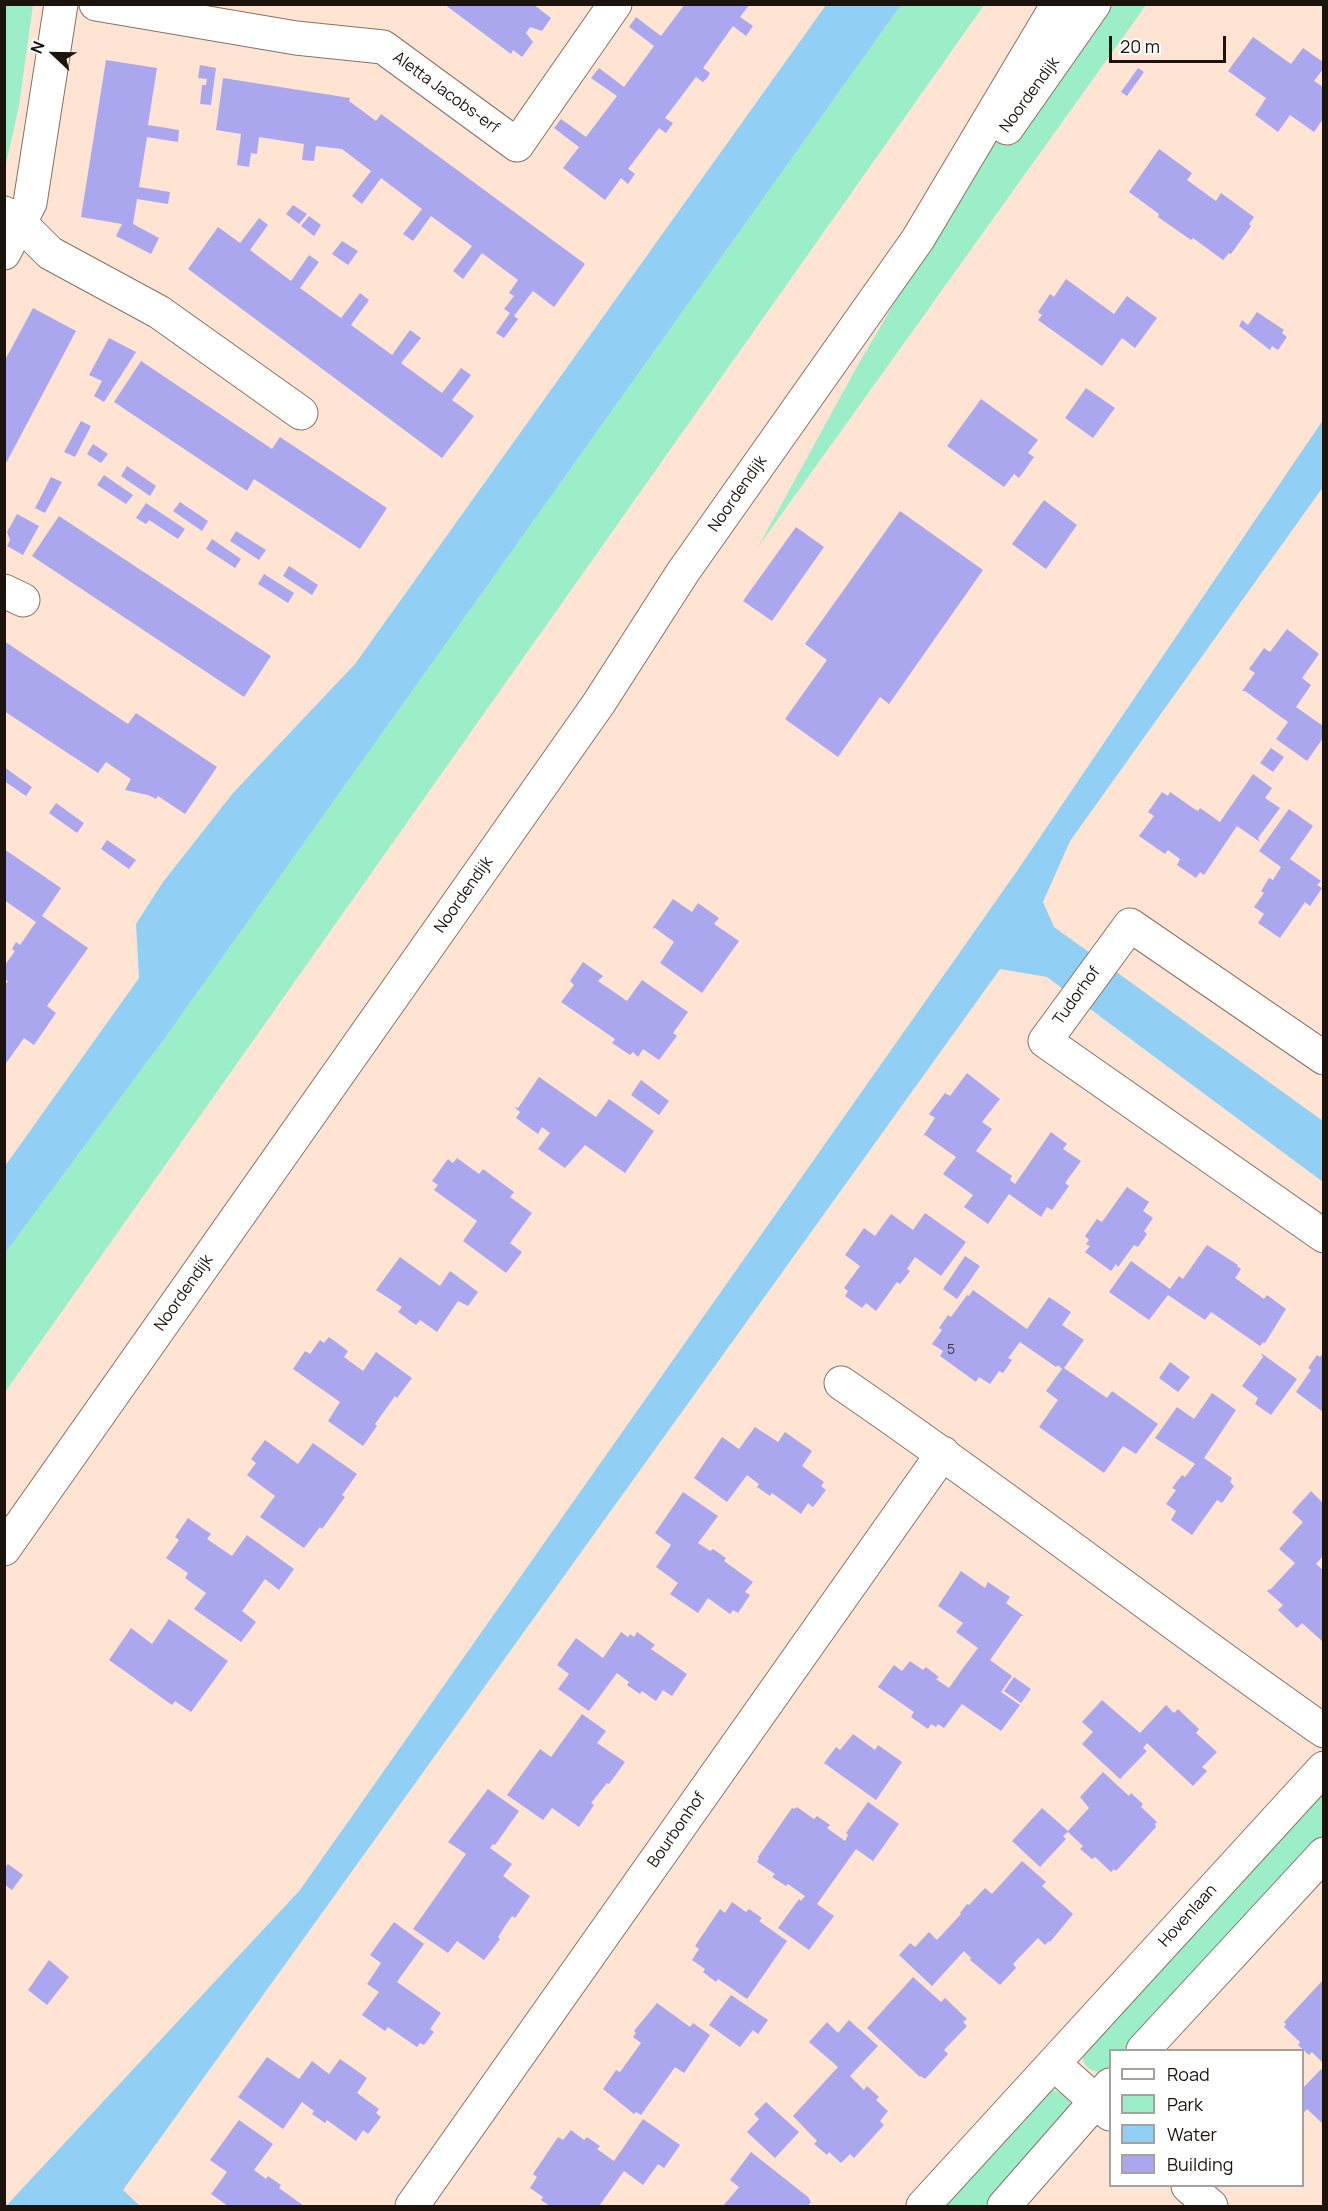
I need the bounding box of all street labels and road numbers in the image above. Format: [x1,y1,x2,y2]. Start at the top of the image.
street label: Aletta Jacobs-erf [389,48,503,138]
street label: Noordendijk [996,53,1064,137]
street label: Noordendijk [705,452,771,536]
street label: Noordendijk [431,853,497,937]
street label: Tudorhof [1049,963,1105,1029]
street label: Noordendijk [151,1251,217,1335]
street label: Bourbonhof [644,1789,710,1871]
street label: Hovenlaan [1155,1881,1221,1951]

